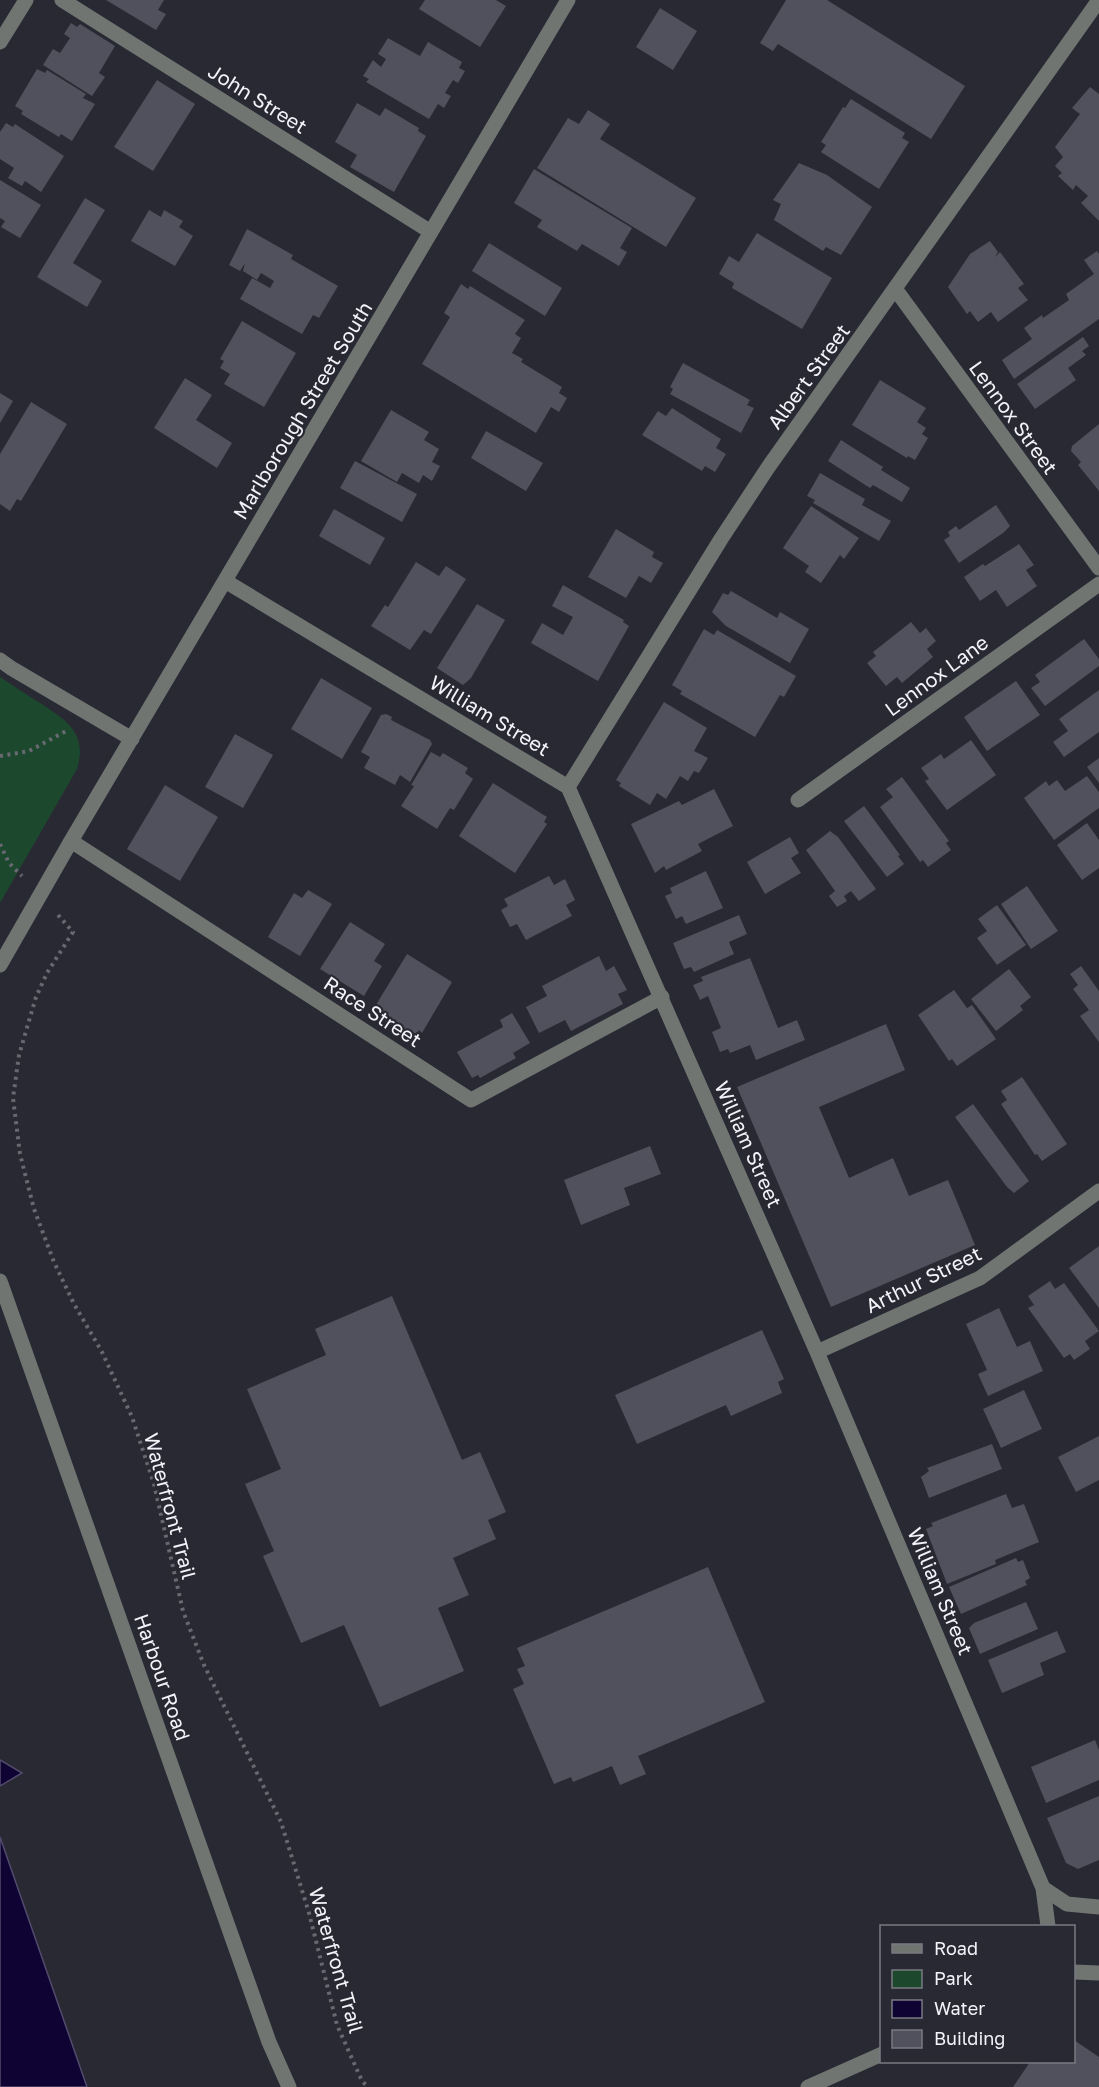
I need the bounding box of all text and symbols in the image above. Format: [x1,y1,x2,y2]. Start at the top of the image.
street label: John Street [204,58,312,138]
street label: Marlborough Street South [227,297,377,523]
street label: Albert Street [762,319,854,433]
street label: Lennox Street [965,356,1063,478]
street label: Lennox Lane [880,629,992,721]
street label: William Street [426,670,554,760]
street label: Race Street [320,971,426,1051]
street label: William Street [710,1077,788,1211]
street label: Arthur Street [861,1241,985,1317]
street label: Waterfront Trail [140,1430,202,1582]
street label: William Street [903,1524,979,1658]
street label: Harbour Road [130,1610,196,1744]
street label: Waterfront Trail [305,1884,369,2036]
legend [880,1925,1075,2063]
text: Road [934,1937,978,1959]
text: Park [934,1967,973,1989]
text: Water [934,1997,985,2019]
text: Building [934,2027,1005,2049]

